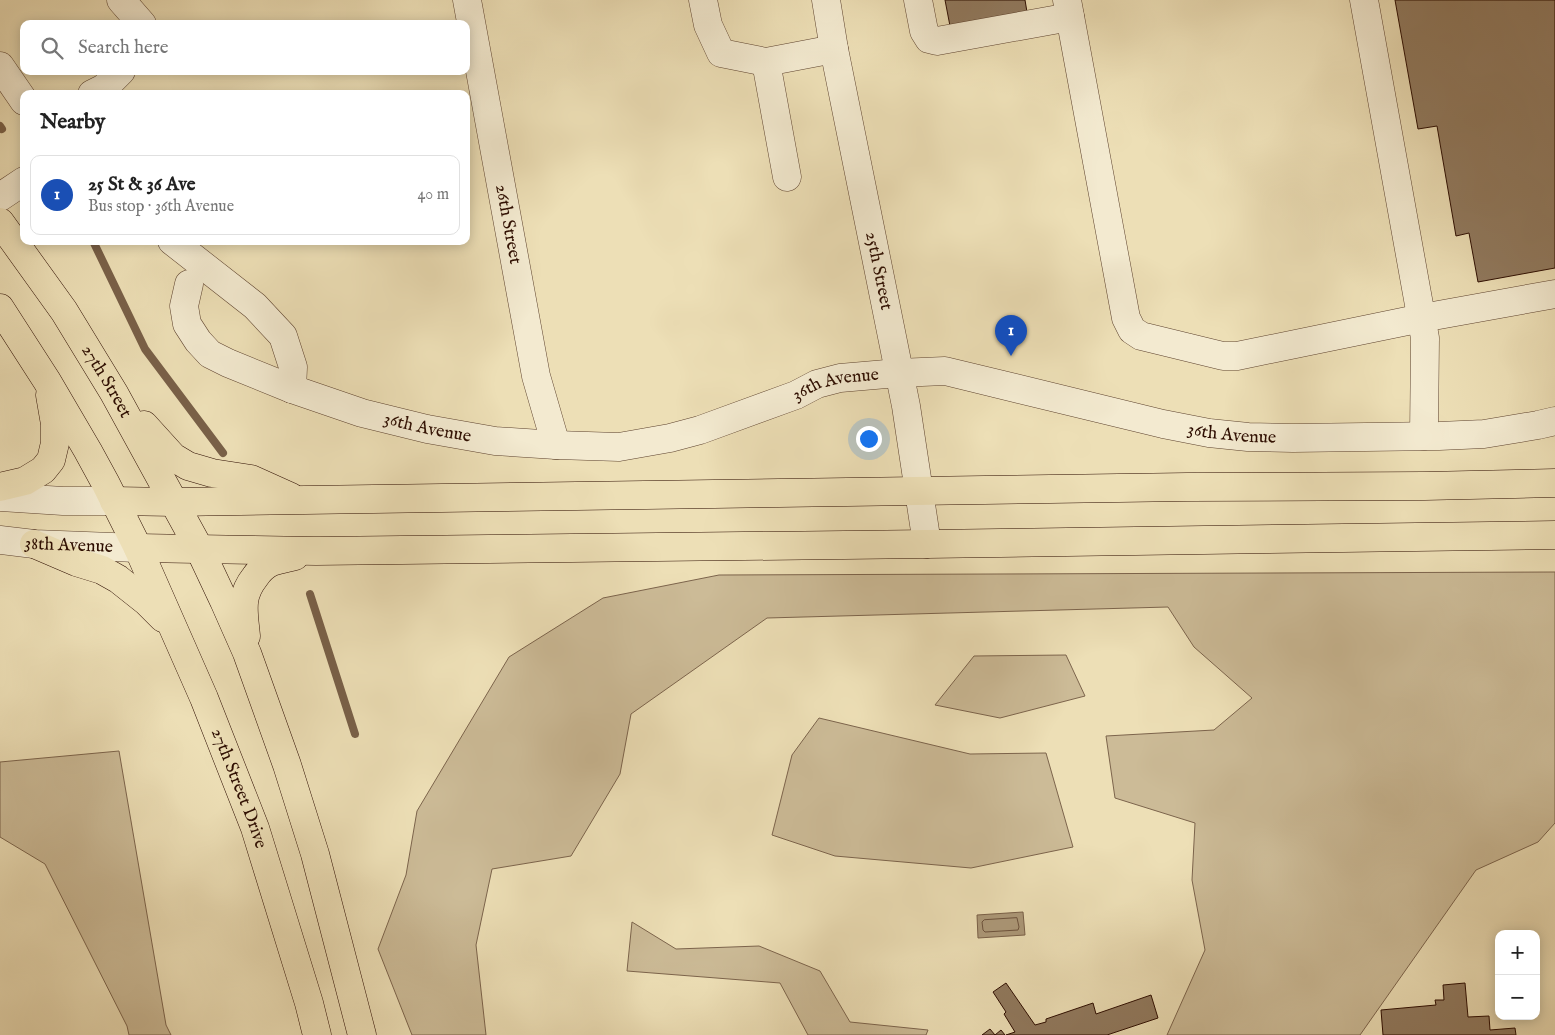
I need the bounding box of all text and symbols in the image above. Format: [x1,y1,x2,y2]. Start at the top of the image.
search box [20,20,470,75]
icon: search [38,34,66,62]
text: Search here [78,36,169,60]
text: Nearby [40,109,105,136]
text: 25 St & 36 Ave [88,173,195,197]
street label: 26th Street [490,183,527,266]
text: 1 [54,185,60,205]
text: 40 m [417,185,449,205]
text: Bus stop · 36th Avenue [88,197,234,217]
street label: 25th Street [860,230,898,312]
pin: 1 [995,315,1027,356]
street label: 27th Street [76,341,137,422]
street label: 36th Avenue [788,363,880,406]
street label: 36th Avenue [381,407,473,448]
street label: 36th Avenue [1186,418,1277,449]
your location [856,426,882,452]
street label: 38th Avenue [23,531,113,559]
street label: 27th Street Drive [206,725,272,851]
map controls [1495,930,1540,1020]
button: + [1495,930,1540,975]
button: − [1495,975,1540,1020]

